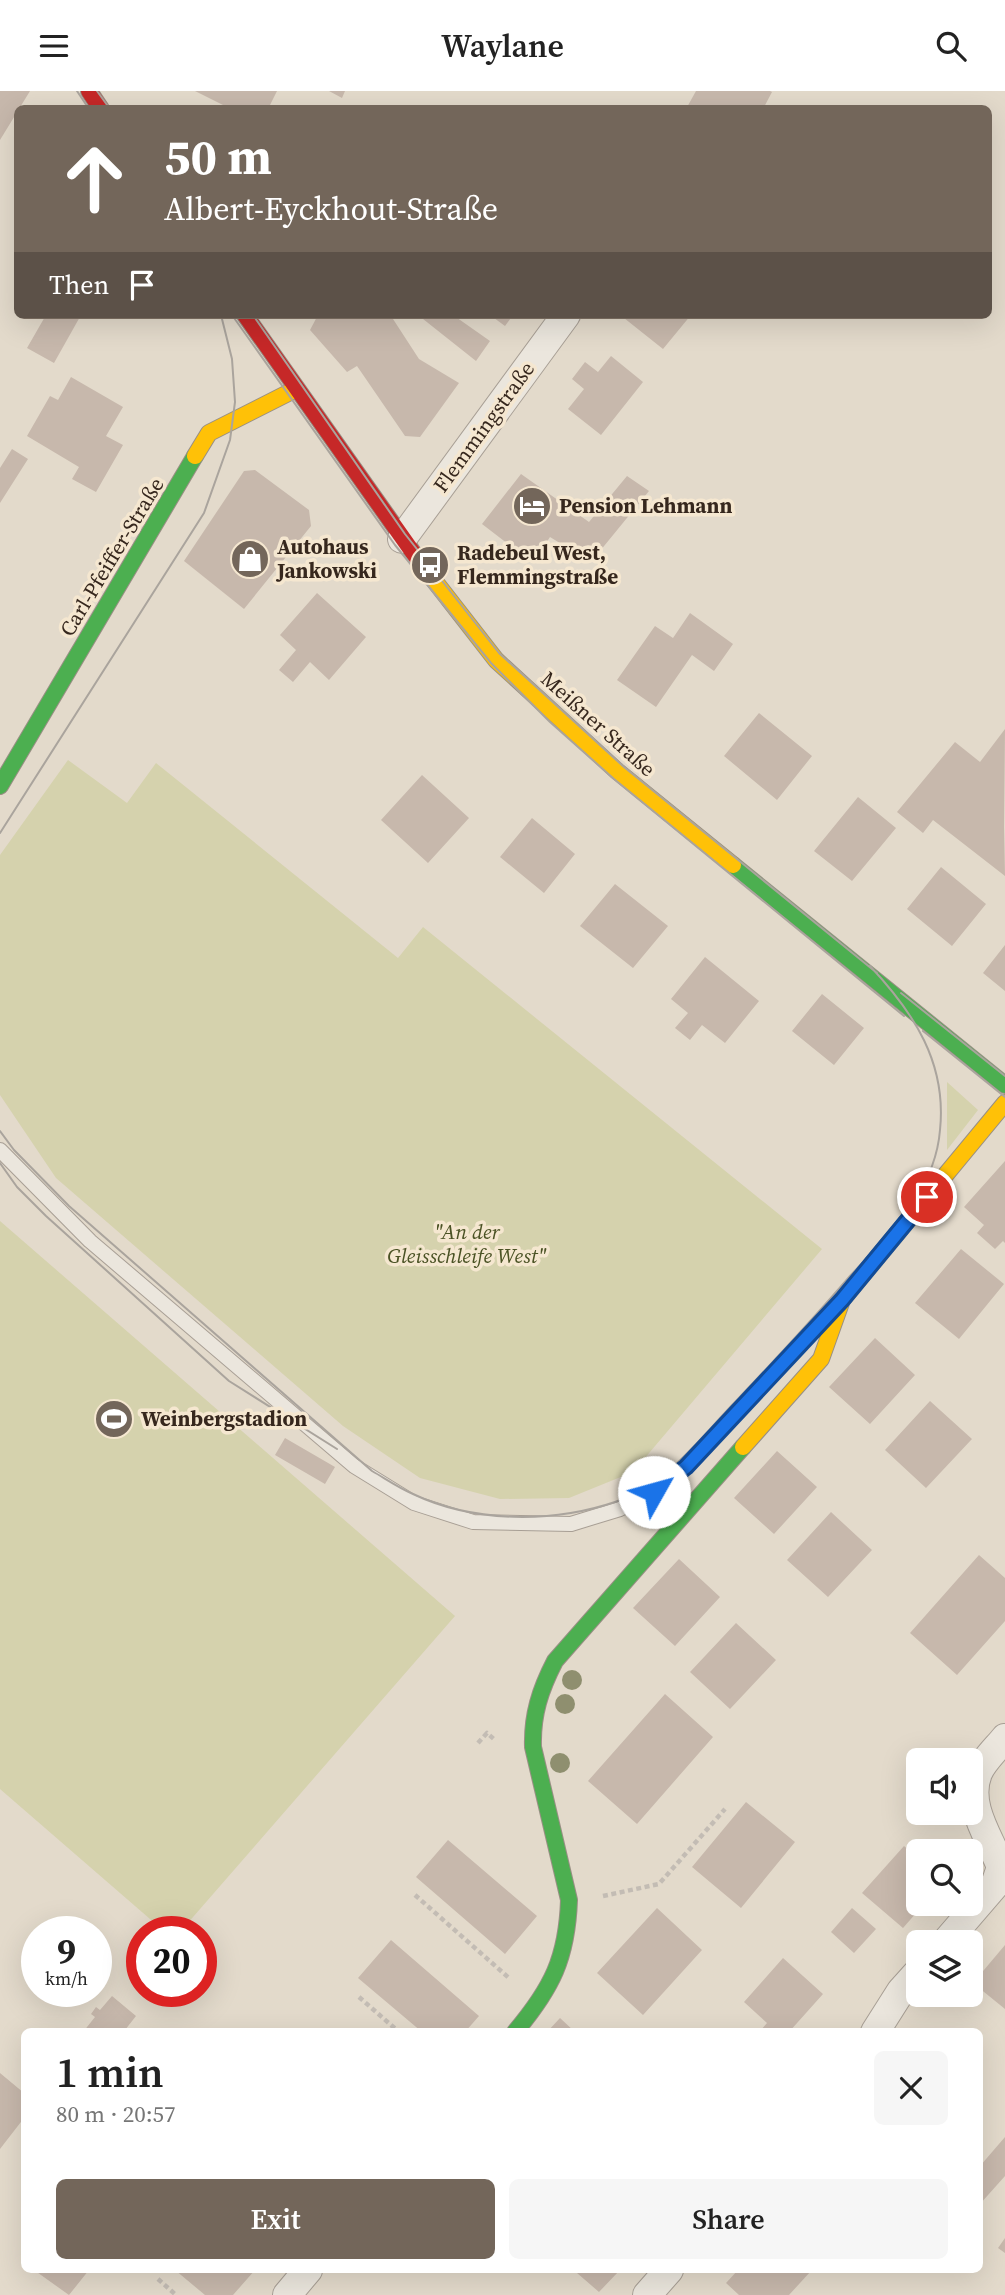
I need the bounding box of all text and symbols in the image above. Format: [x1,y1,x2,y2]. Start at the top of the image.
text: Waylane [441,24,564,68]
icon: menu [35,27,73,65]
icon: search [932,27,970,65]
text: 50 m [164,123,272,190]
icon: ahead [49,133,140,224]
text: Albert-Eyckhout-Straße [164,187,498,231]
icon: arrive [123,266,161,304]
text: Then [49,267,109,303]
street label: Flemmingstraße [426,355,541,498]
street label: Carl-Pfeiffer-Straße [53,472,171,642]
hotel icon: Pension Lehmann [511,485,553,527]
place label: Pension Lehmann [559,491,732,520]
place label: Autohaus Jankowski [275,532,377,585]
shop icon: Autohaus Jankowski [229,538,271,580]
place label: Radebeul West, Flemmingstraße [457,538,618,591]
bus stop icon: Radebeul West, Flemmingstraße [409,544,451,586]
street label: Meißner Straße [535,664,662,783]
pin [897,1167,957,1227]
icon: arrive [908,1178,946,1216]
park label: "An der Gleisschleife West" [387,1217,547,1270]
sports icon: Weinbergstadion [93,1398,135,1440]
place label: Weinbergstadion [141,1404,307,1433]
position arrow [617,1455,691,1529]
map controls [906,1748,983,2007]
button: sound [906,1748,983,1825]
button: search [906,1839,983,1916]
speed limit sign: 20 [126,1916,217,2007]
text: 9 [57,1928,76,1976]
button: layers [906,1930,983,2007]
text: km/h [45,1966,88,1991]
text: 1 min [56,2043,164,2101]
button: close [874,2051,948,2125]
text: 80 m · 20:57 [56,2098,176,2130]
button: Exit [56,2179,495,2259]
button: Share [509,2179,948,2259]

